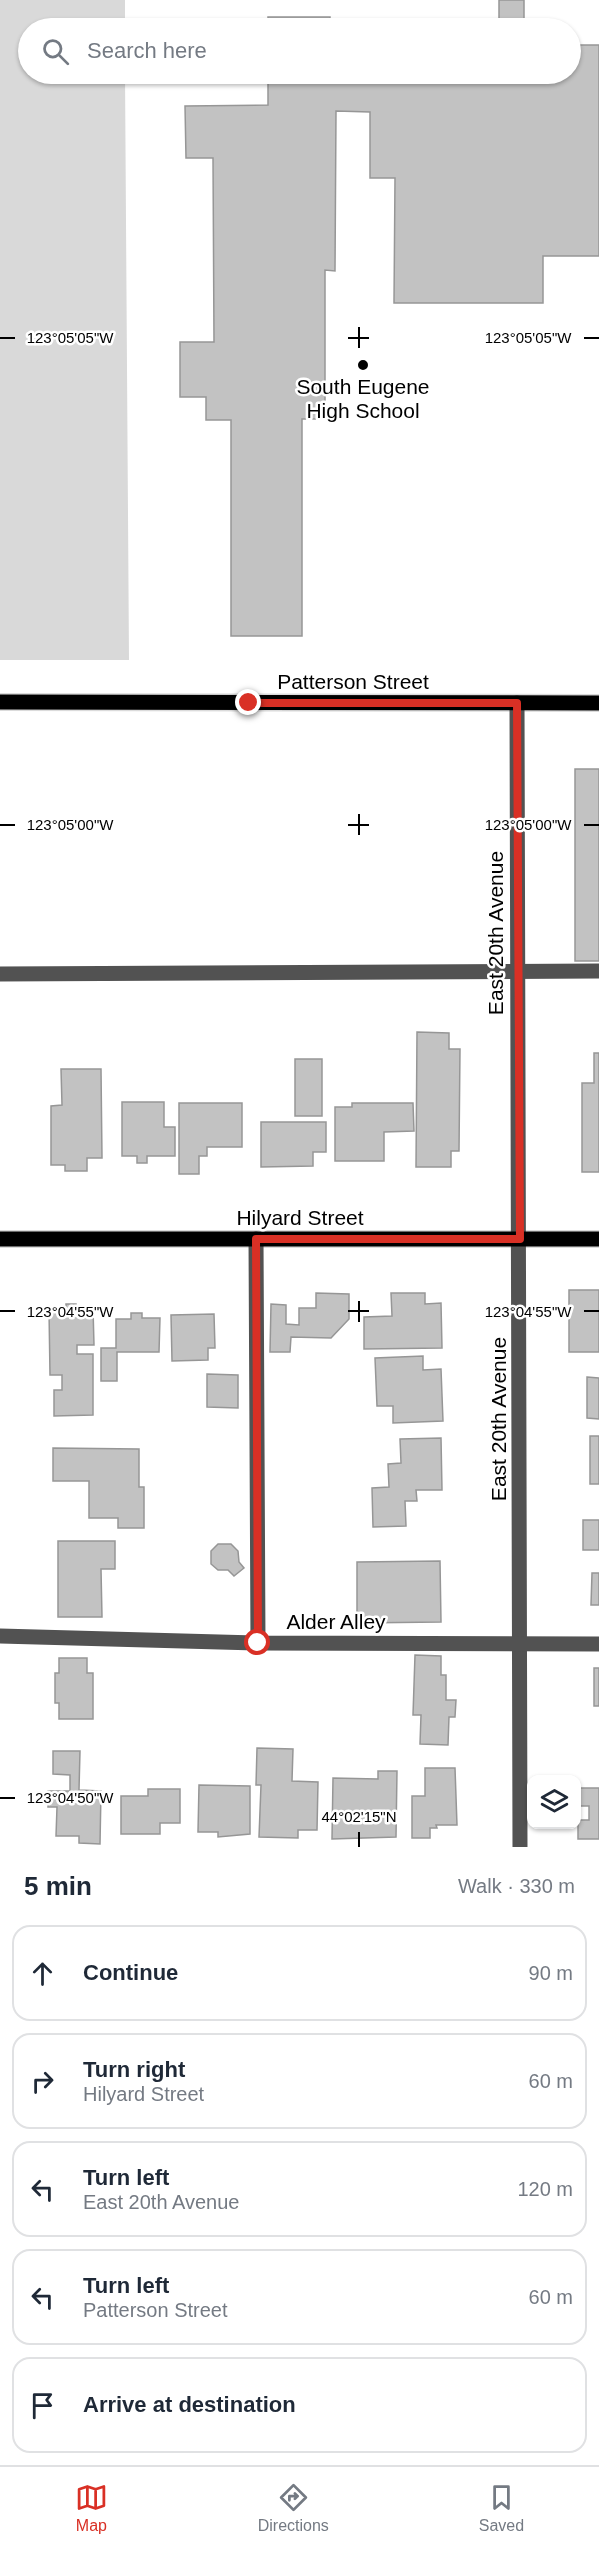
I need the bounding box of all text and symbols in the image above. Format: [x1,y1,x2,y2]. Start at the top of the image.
search box [18,18,581,84]
icon: search [39,35,72,68]
text: Search here [87,38,207,63]
text: 123°05'05"W [27,329,114,346]
text: 123°05'05"W [485,329,572,346]
marker: South Eugene High School [356,358,370,372]
place label: South Eugene High School [296,375,430,422]
street label: Patterson Street [277,670,429,693]
route end [235,689,261,715]
text: 123°05'00"W [27,816,114,833]
text: 123°05'00"W [485,816,572,833]
street label: East 20th Avenue [484,851,507,1015]
street label: Hilyard Street [236,1206,364,1229]
text: 123°04'55"W [27,1303,114,1320]
text: 123°04'55"W [485,1303,572,1320]
street label: East 20th Avenue [487,1337,510,1501]
street label: Alder Alley [286,1610,386,1633]
route start [244,1629,270,1655]
map controls [527,1775,581,1829]
button: layers [527,1775,581,1829]
text: 123°04'50"W [27,1789,114,1806]
text: 44°02'15"N [321,1808,397,1825]
text: 5 min [24,1871,92,1901]
text: Walk · 330 m [458,1875,575,1897]
icon: ahead [26,1957,59,1990]
text: Continue [83,1960,178,1985]
text: 90 m [529,1962,573,1984]
text: Turn right [83,2057,185,2082]
icon: right [26,2065,59,2098]
text: 60 m [529,2070,573,2092]
text: Hilyard Street [83,2083,204,2105]
text: Turn left [83,2165,169,2190]
icon: left [26,2173,59,2206]
text: 120 m [517,2178,573,2200]
text: East 20th Avenue [83,2191,239,2213]
text: Turn left [83,2273,169,2298]
icon: left [26,2281,59,2314]
text: 60 m [529,2286,573,2308]
text: Patterson Street [83,2299,228,2321]
icon: arrive [26,2389,59,2422]
text: Arrive at destination [83,2392,296,2417]
tab: Map [75,2481,108,2535]
tab: Directions [258,2481,329,2535]
tab: Saved [479,2481,524,2535]

